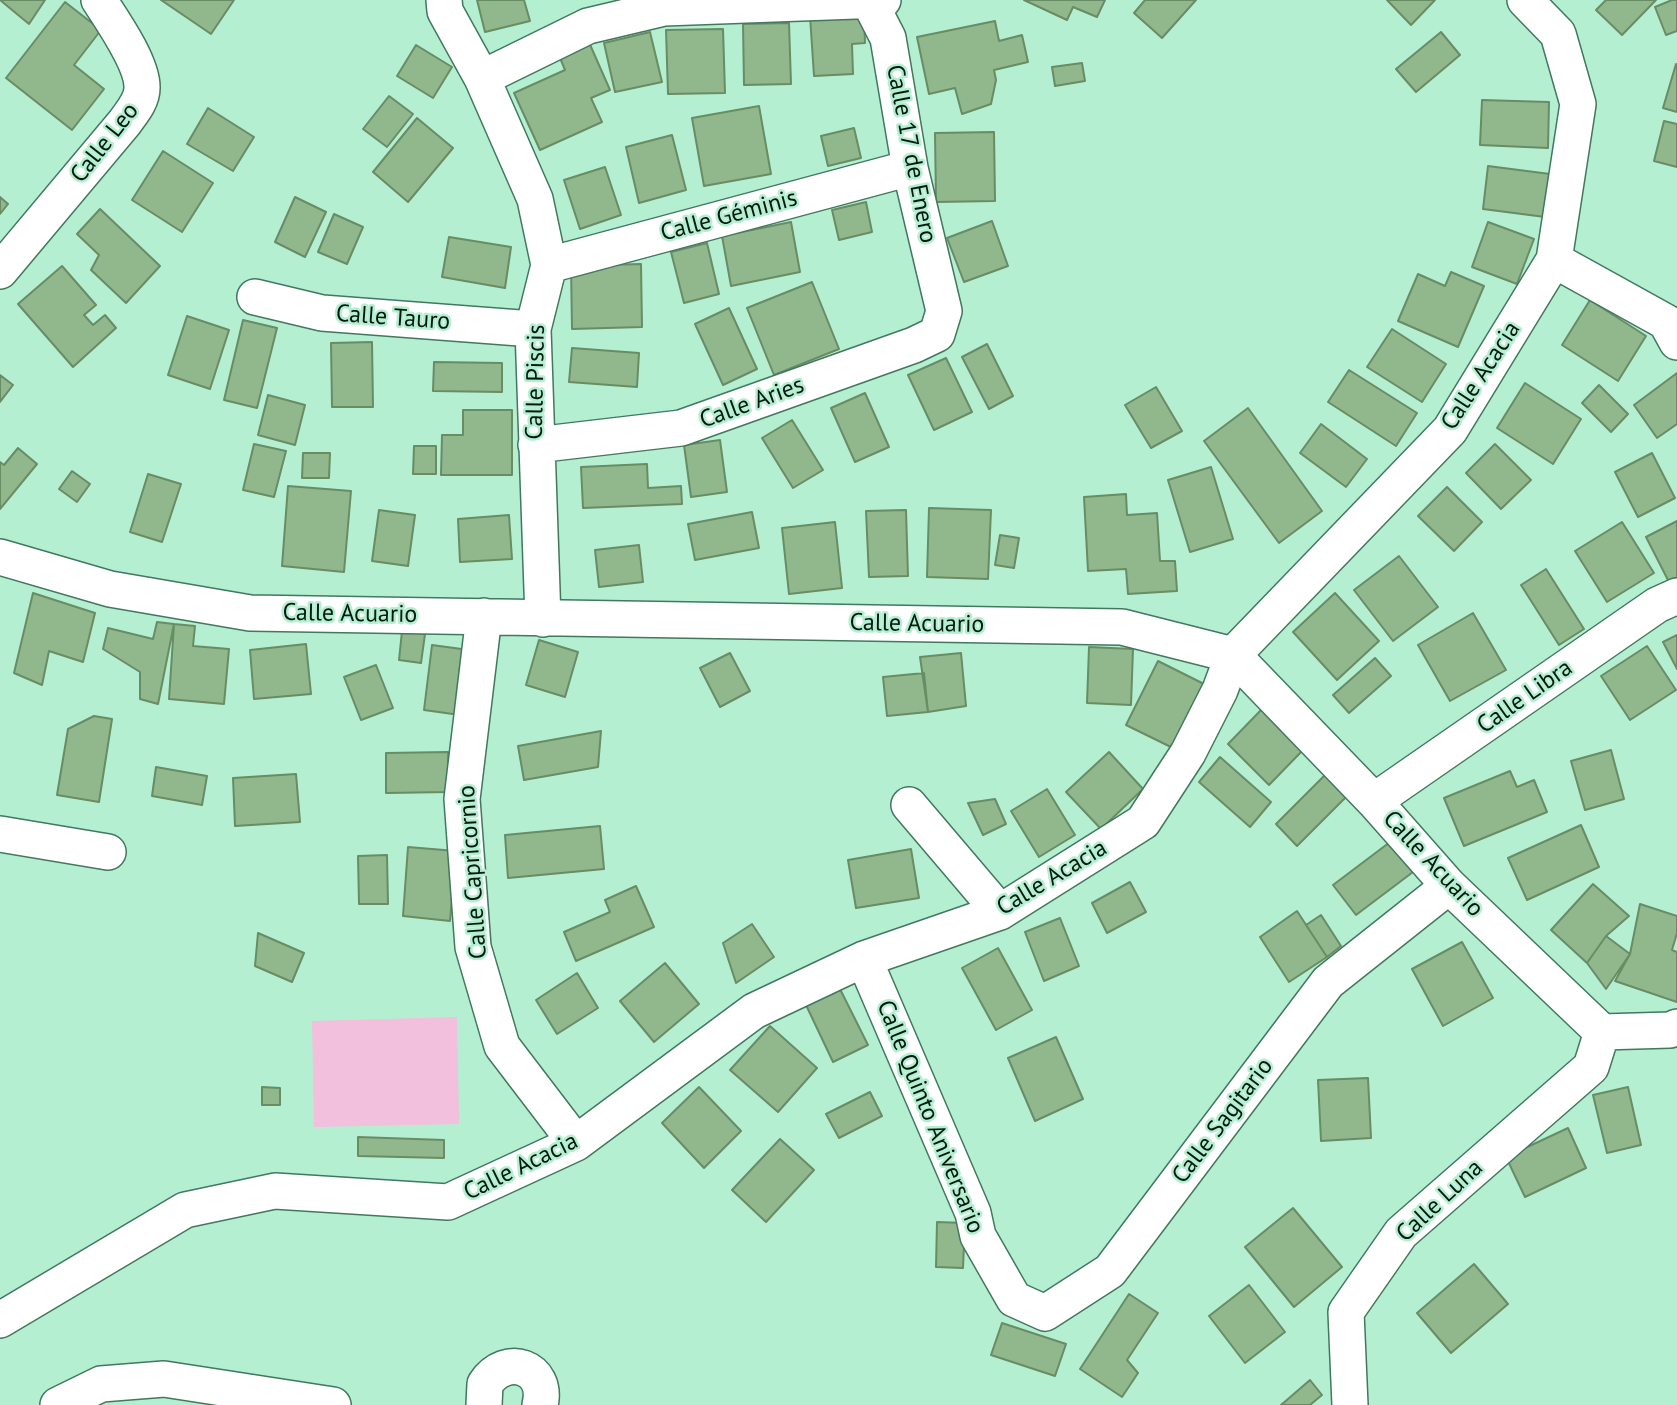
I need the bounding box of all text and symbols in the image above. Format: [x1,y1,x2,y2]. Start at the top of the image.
street label: Calle 17 de Enero [880,62,942,246]
street label: Calle Leo [65,97,145,189]
street label: Calle Géminis [658,184,800,248]
street label: Calle Tauro [335,300,451,336]
street label: Calle Acacia [1435,316,1527,436]
street label: Calle Piscis [521,324,551,440]
street label: Calle Aries [696,371,808,435]
street label: Calle Acuario [282,598,418,630]
street label: Calle Acuario [849,608,985,640]
street label: Calle Libra [1472,654,1578,740]
street label: Calle Capricornio [453,784,493,960]
street label: Calle Acuario [1377,805,1489,923]
street label: Calle Acacia [992,834,1112,922]
street label: Calle Quinto Aniversario [870,996,990,1238]
street label: Calle Sagitario [1167,1053,1279,1189]
street label: Calle Acacia [459,1127,583,1207]
street label: Calle Luna [1391,1154,1489,1248]

